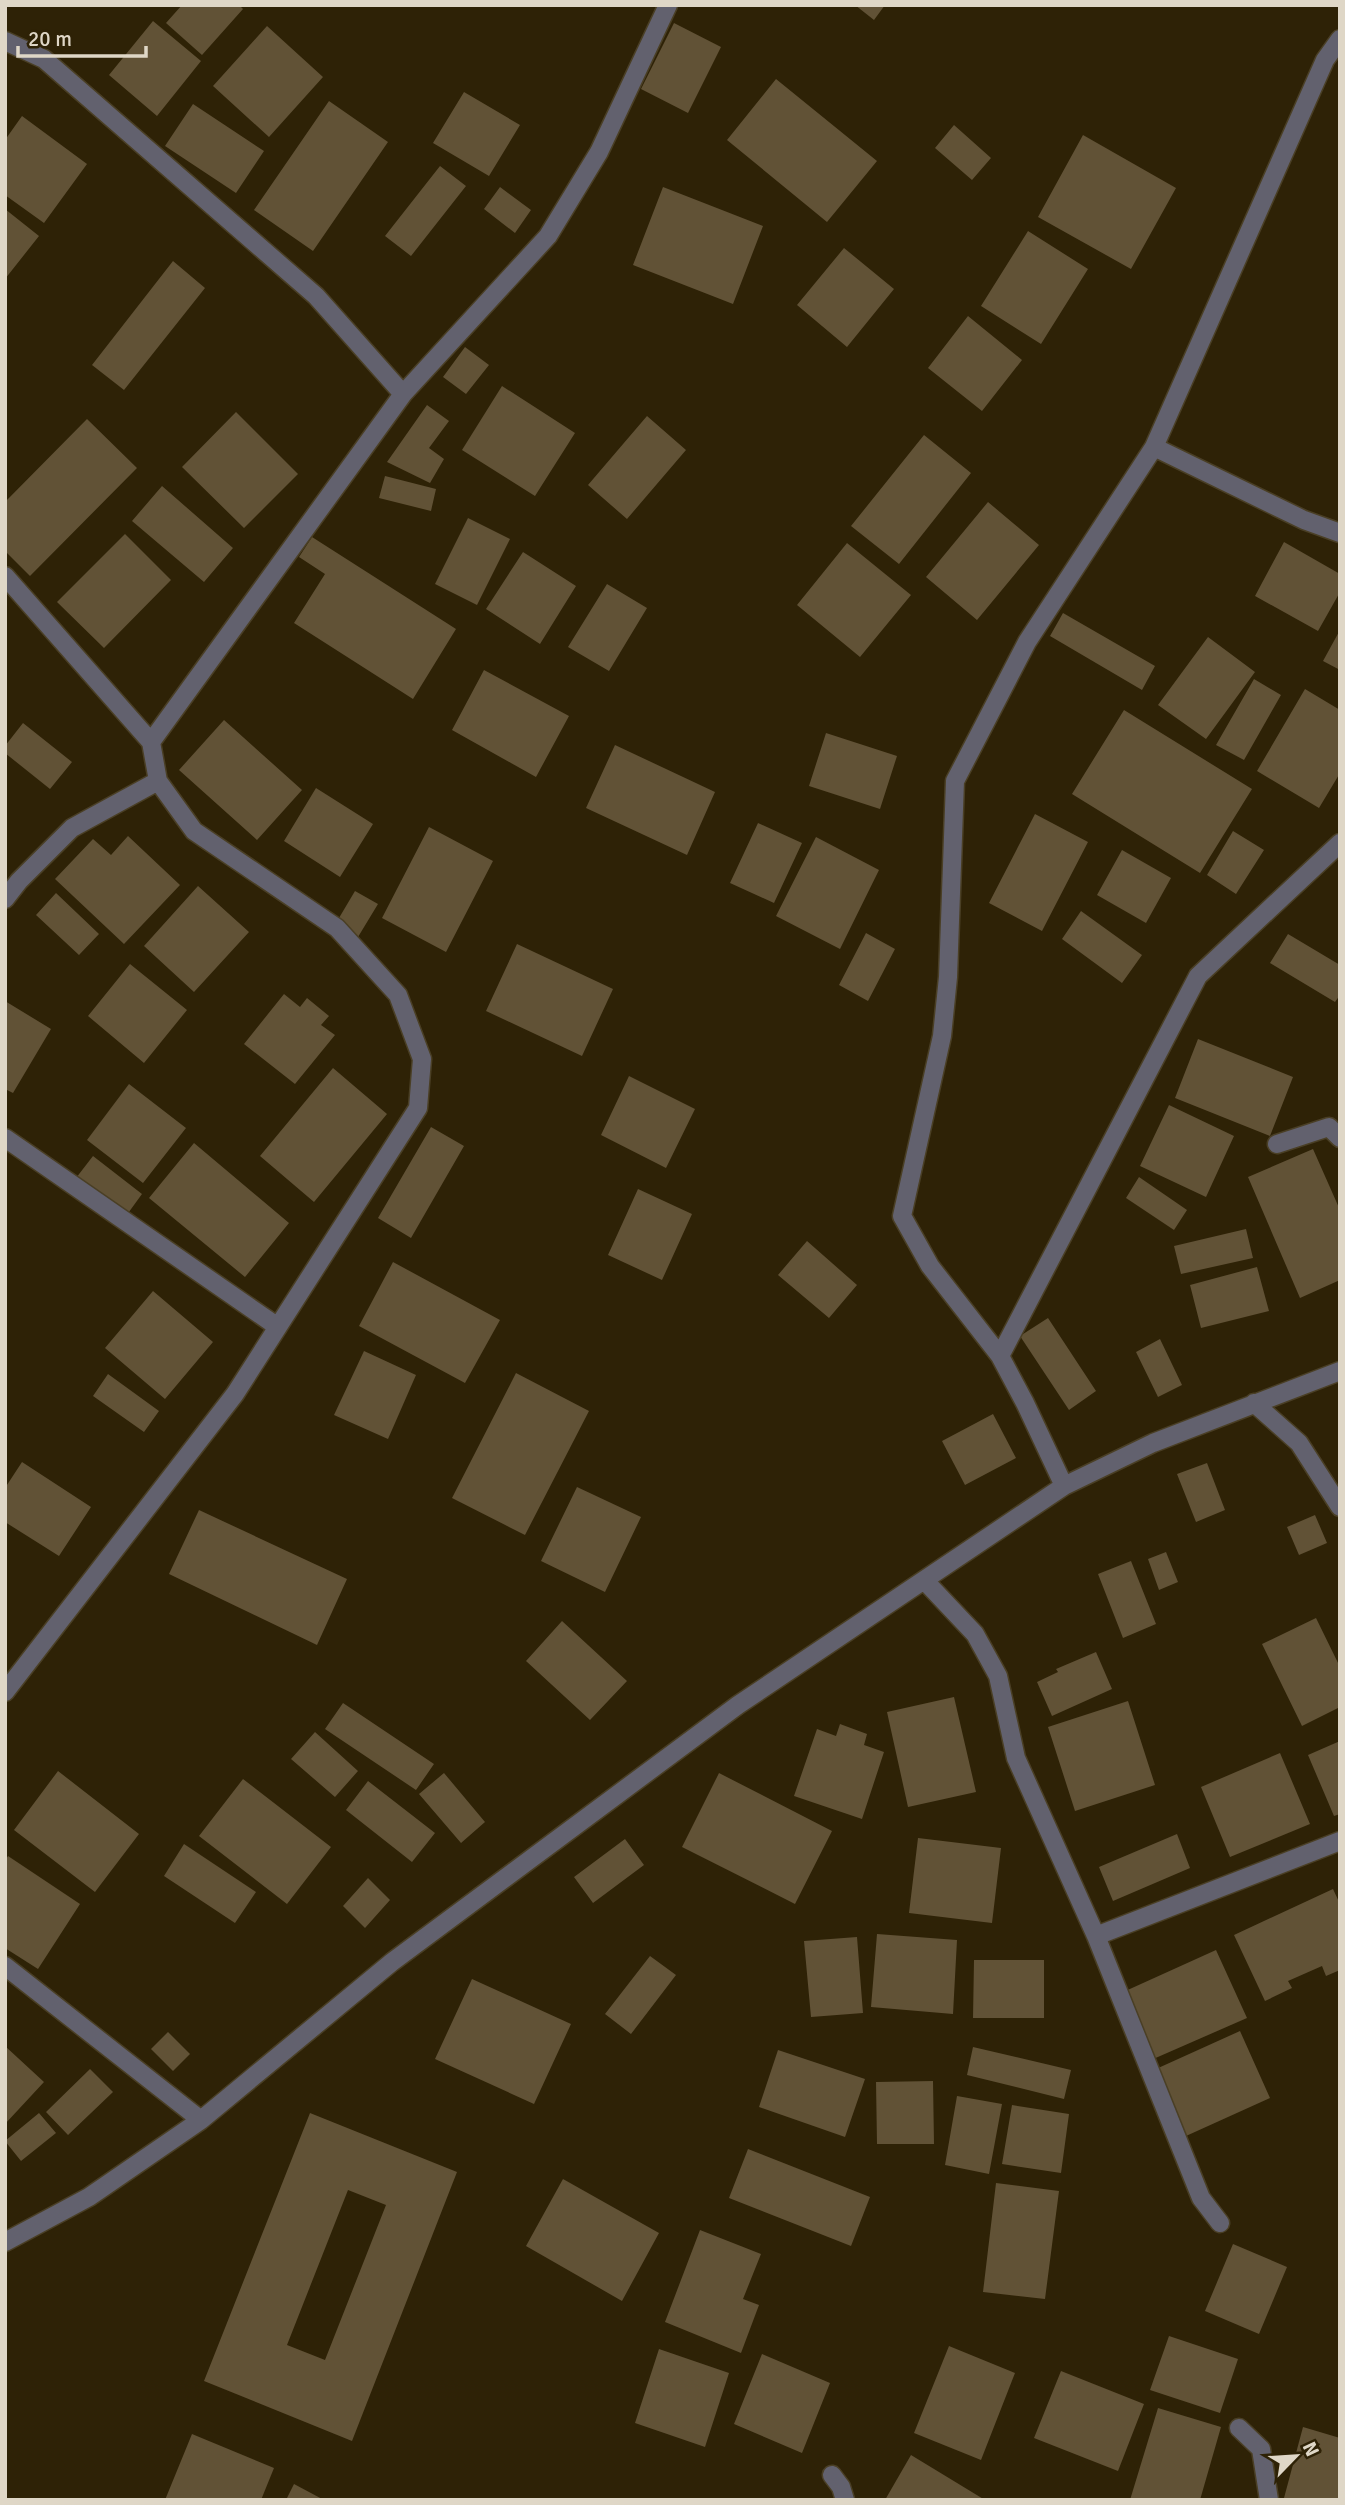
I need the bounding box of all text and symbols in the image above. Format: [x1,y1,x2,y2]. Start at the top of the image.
scale bar [18,14,145,58]
text: 20 m [28,26,72,52]
north arrow [1261,2421,1331,2491]
text: N [1297,2438,1324,2460]

